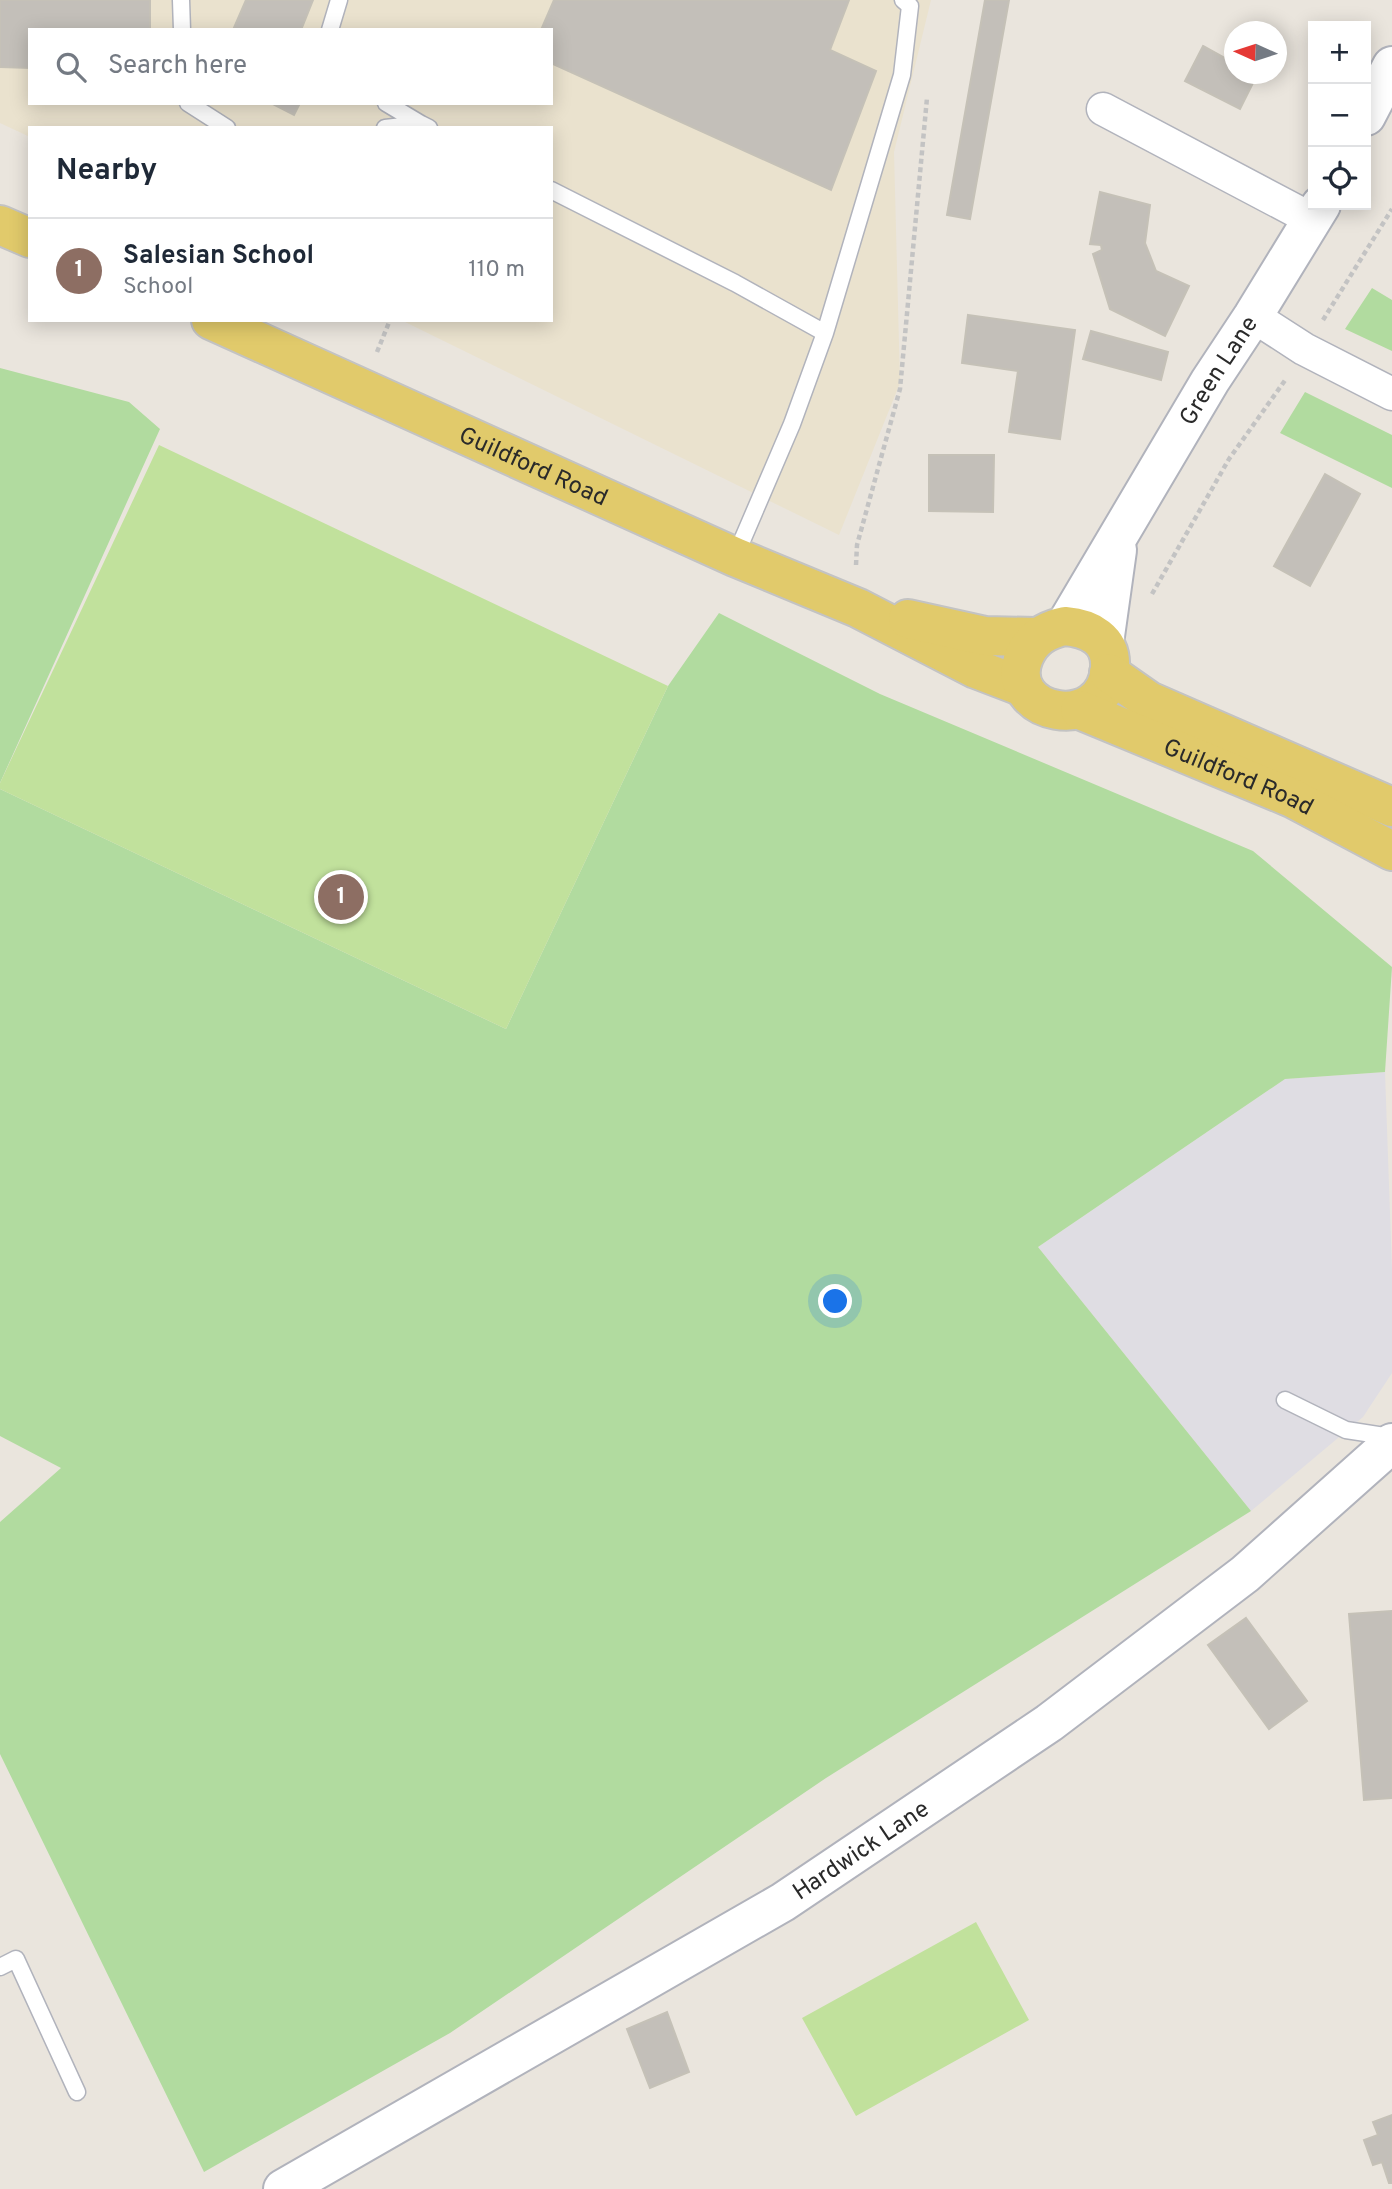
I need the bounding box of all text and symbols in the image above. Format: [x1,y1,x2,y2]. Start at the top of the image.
north arrow [1224,21,1287,84]
map controls [1308,21,1371,210]
button: + [1308,21,1371,84]
search box [28,28,553,105]
icon: search [52,48,90,86]
text: Search here [108,50,247,83]
button: − [1308,84,1371,147]
button: locate [1308,147,1371,210]
text: Nearby [56,153,157,190]
text: Salesian School [123,240,314,273]
text: 1 [74,256,84,285]
text: 110 m [468,256,525,285]
text: School [123,273,193,302]
street label: Green Lane [1174,311,1266,432]
street label: Guildford Road [454,421,612,514]
street label: Guildford Road [1158,733,1318,824]
pin: 1 [318,871,364,923]
your location [818,1284,852,1318]
street label: Hardwick Lane [788,1795,936,1908]

